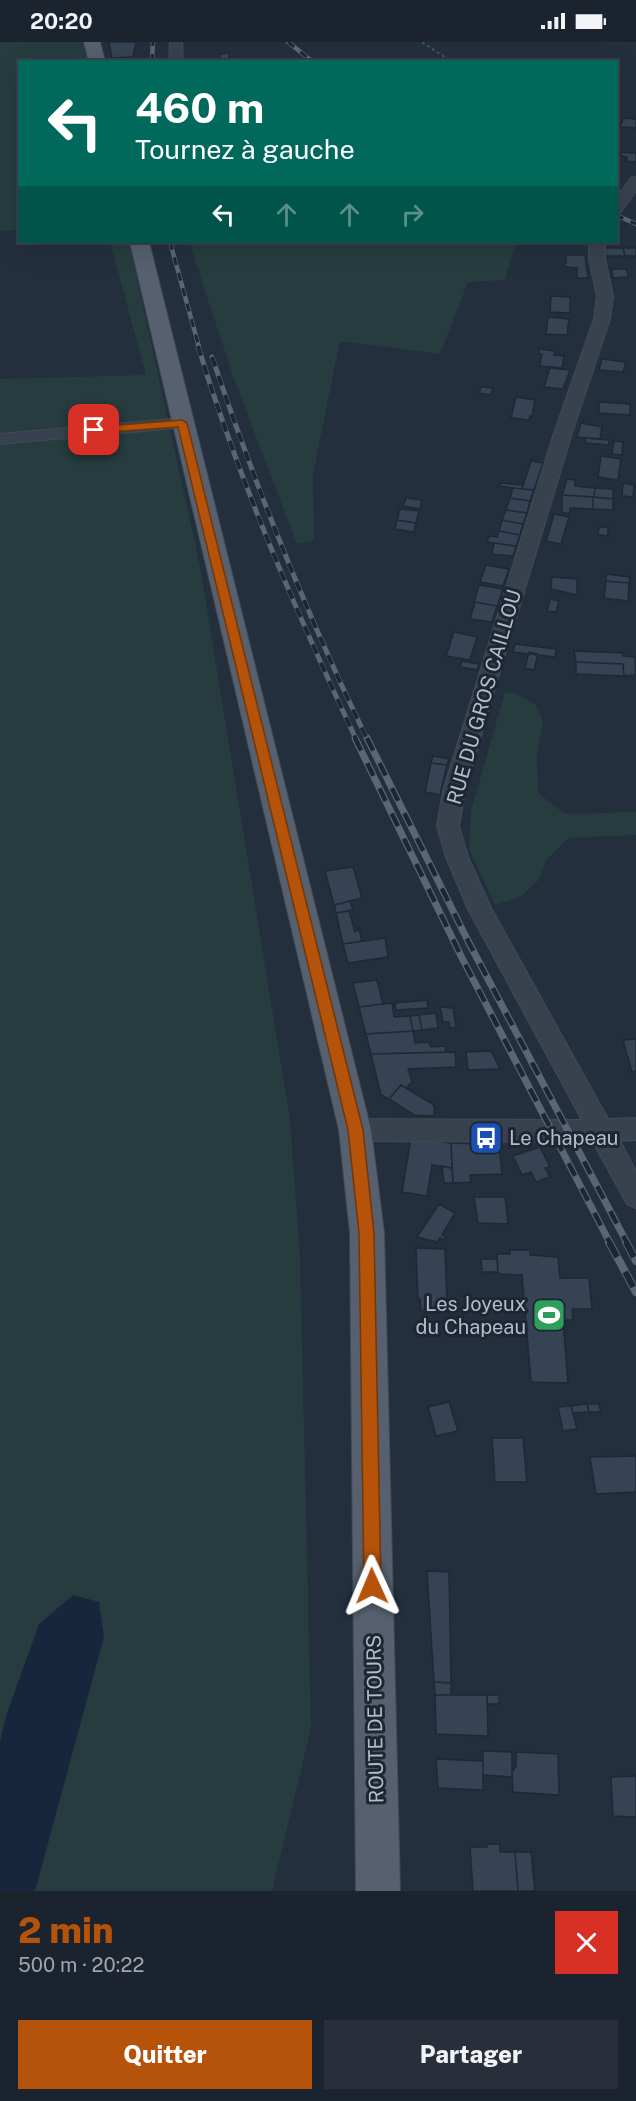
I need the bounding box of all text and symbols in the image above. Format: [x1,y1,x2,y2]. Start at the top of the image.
text: 20:20 [30,8,93,34]
text: 460 m [135,83,264,132]
icon: left [36,84,114,162]
text: Tournez à gauche [135,133,355,165]
icon: left [207,198,240,231]
icon: ahead [270,198,303,231]
icon: ahead [333,198,366,231]
icon: right [396,198,429,231]
pin [68,404,119,455]
icon: arrive [77,413,110,446]
street label: RUE DU GROS CAILLOU [442,587,526,807]
bus stop icon: Le Chapeau [468,1120,504,1156]
place label: Le Chapeau [509,1126,618,1150]
place label: Les Joyeux du Chapeau [415,1292,526,1339]
sports icon: Les Joyeux du Chapeau [531,1297,567,1333]
position arrow [340,1554,404,1618]
street label: ROUTE DE TOURS [362,1634,388,1804]
text: 2 min [18,1909,114,1951]
button: close [555,1911,618,1974]
text: 500 m · 20:22 [18,1953,144,1977]
button: Quitter [18,2020,312,2089]
button: Partager [324,2020,618,2089]

